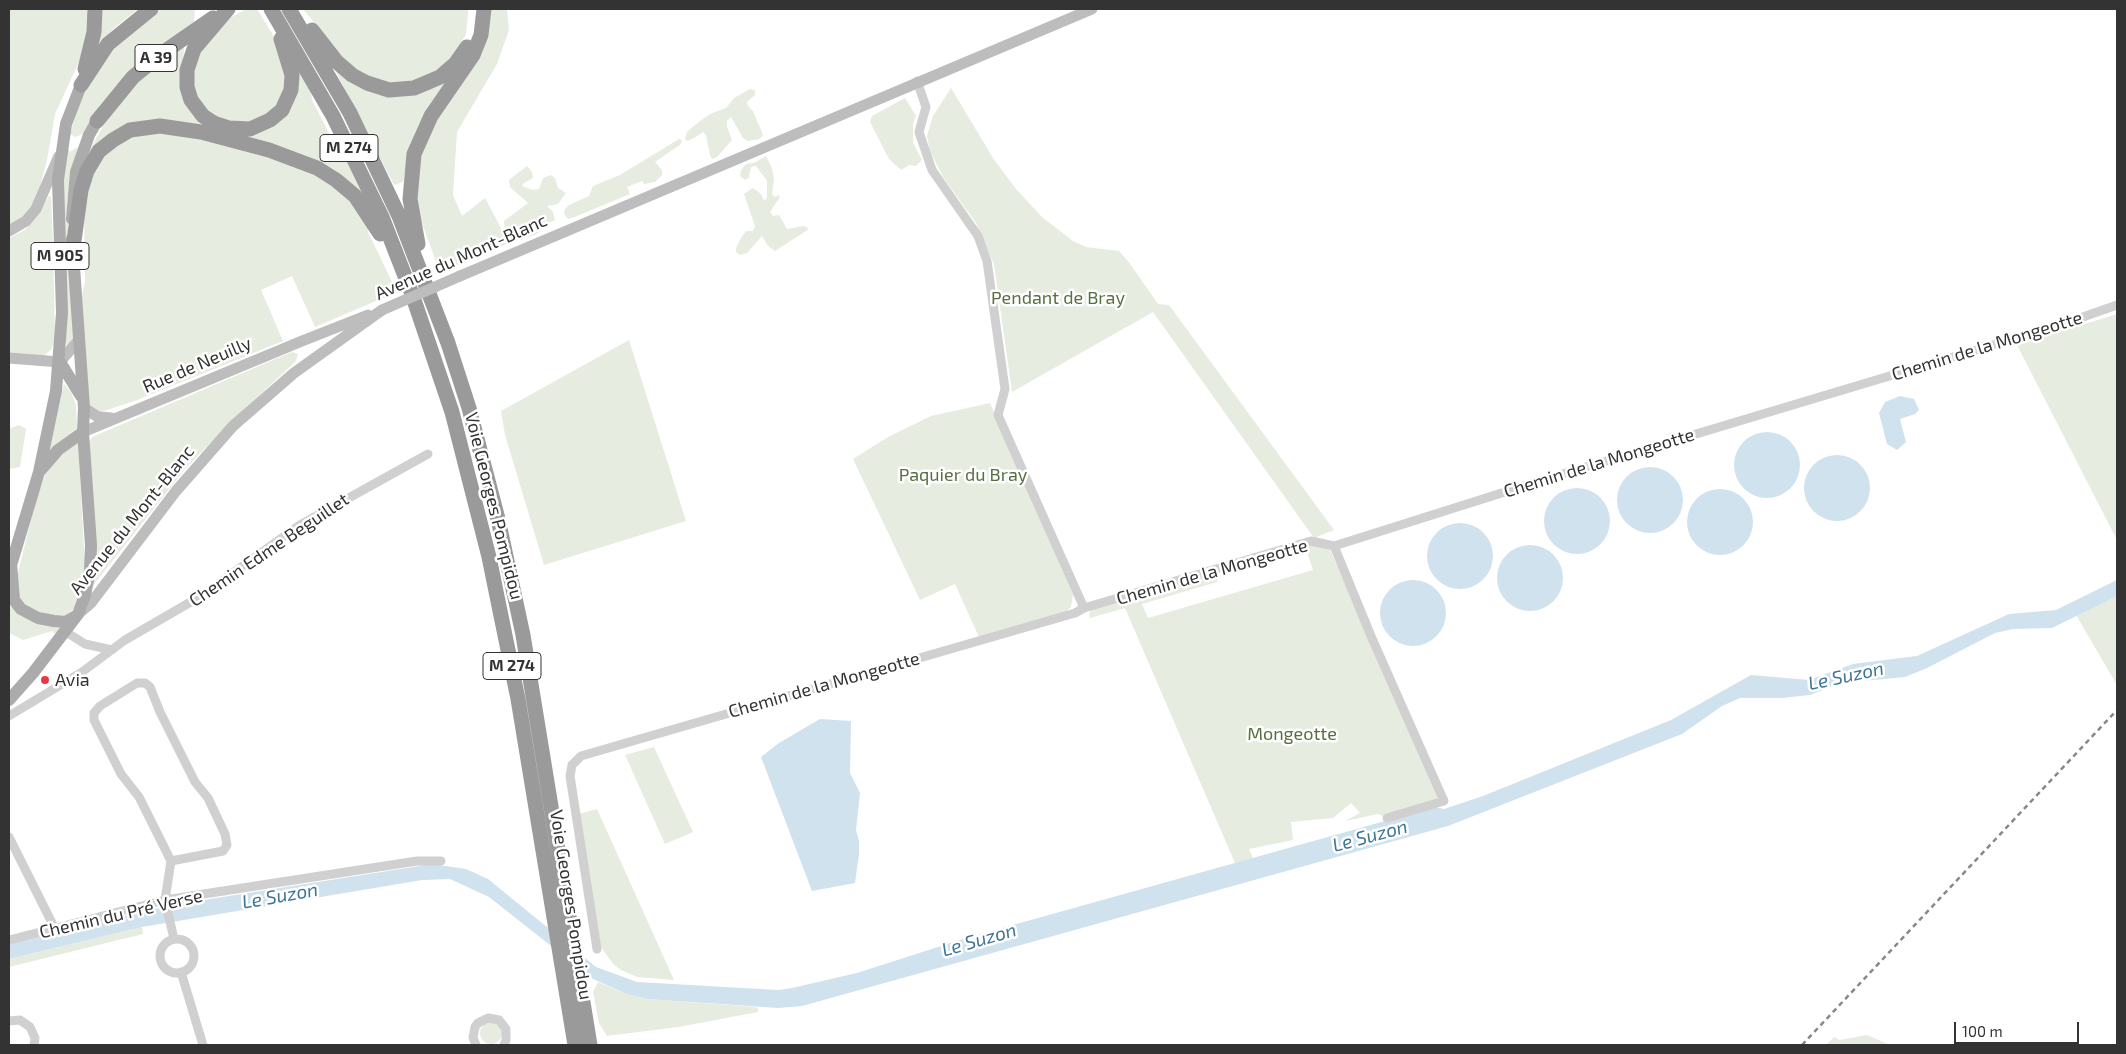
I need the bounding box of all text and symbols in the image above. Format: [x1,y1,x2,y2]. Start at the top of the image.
road number: A 39 [135,44,177,72]
road number: M 274 [320,134,378,162]
street label: Avenue du Mont-Blanc [372,209,550,305]
road number: M 905 [31,242,89,270]
park label: Pendant de Bray [991,287,1125,309]
street label: Chemin de la Mongeotte [1889,307,2085,385]
street label: Rue de Neuilly [139,332,255,398]
street label: Voie Georges Pompidou [460,410,528,602]
street label: Chemin de la Mongeotte [1501,424,1697,502]
street label: Avenue du Mont-Blanc [65,441,199,599]
park label: Paquier du Bray [899,464,1027,486]
street label: Chemin Edme Beguillet [185,489,353,611]
street label: Chemin de la Mongeotte [1114,534,1310,610]
street label: Chemin de la Mongeotte [726,647,922,723]
road number: M 274 [483,652,541,679]
water label: Le Suzon [1806,657,1886,695]
place label: Avia [55,669,90,691]
marker: Avia [39,674,51,686]
park label: Mongeotte [1247,723,1337,745]
street label: Voie Georges Pompidou [545,808,597,1002]
water label: Le Suzon [1330,815,1410,857]
water label: Le Suzon [240,878,320,914]
street label: Chemin du Pré Verse [37,885,205,943]
water label: Le Suzon [939,918,1019,962]
scale bar [1956,1012,2081,1044]
text: 100 m [1962,1022,2003,1040]

